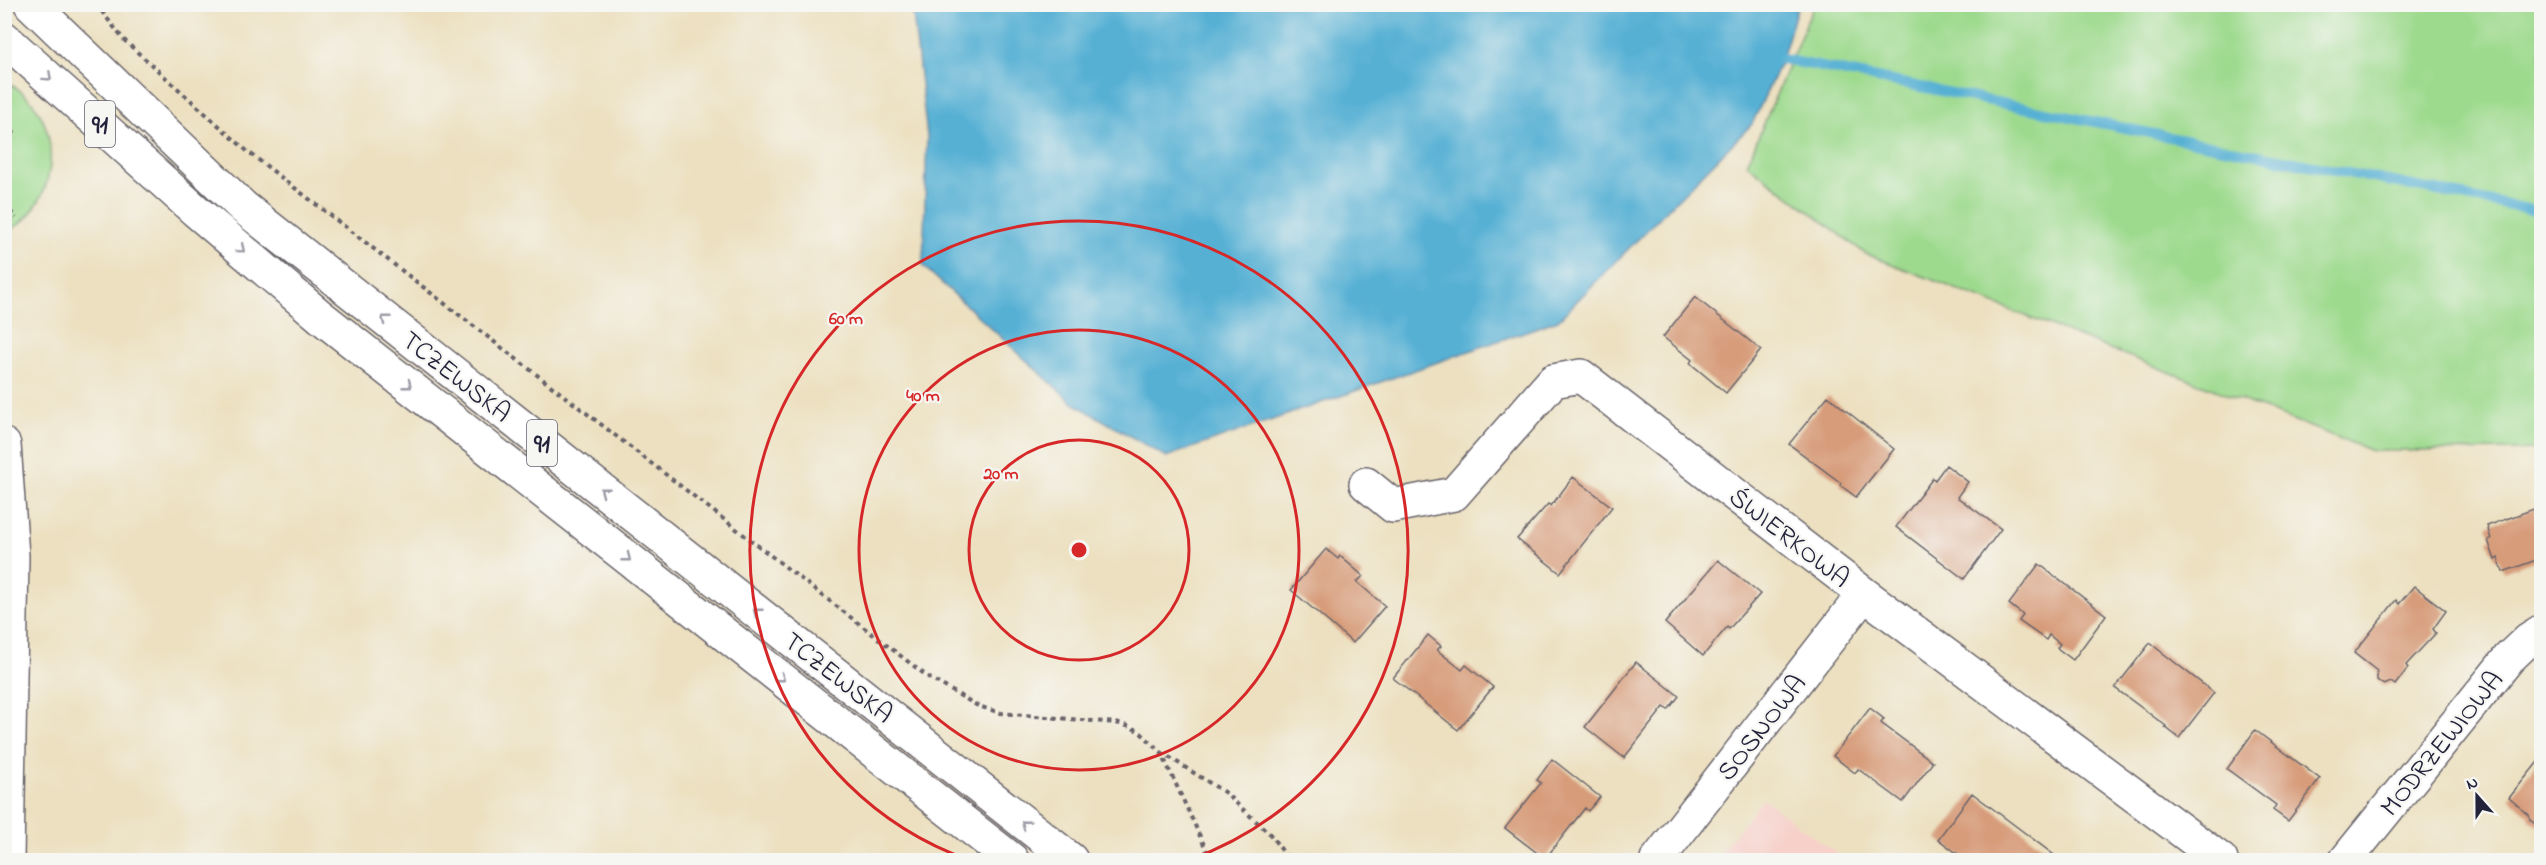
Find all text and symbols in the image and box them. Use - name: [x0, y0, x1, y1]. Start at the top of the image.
- one-way arrow: [41, 70, 52, 81]
- road number: 91: [85, 101, 115, 147]
- one-way arrow: [234, 241, 245, 252]
- text: 60 m: [829, 307, 863, 333]
- one-way arrow: [380, 315, 391, 326]
- street label: TCZEWSKA: [392, 323, 519, 433]
- one-way arrow: [401, 378, 412, 389]
- text: 40 m: [906, 384, 940, 410]
- road number: 91: [527, 420, 557, 466]
- text: 20 m: [982, 462, 1019, 488]
- street label: ŚWIERKOWA: [1720, 479, 1857, 599]
- one-way arrow: [599, 488, 610, 499]
- centre of rings: [1069, 540, 1089, 560]
- one-way arrow: [621, 550, 632, 561]
- one-way arrow: [753, 609, 764, 620]
- street label: TCZEWSKA: [774, 624, 901, 734]
- street label: MODRZEWIOWA: [2372, 663, 2514, 826]
- street label: SOSNOWA: [1709, 667, 1817, 790]
- one-way arrow: [774, 671, 785, 682]
- north arrow: [2447, 766, 2507, 826]
- text: N: [2463, 771, 2482, 797]
- one-way arrow: [1021, 821, 1032, 832]

